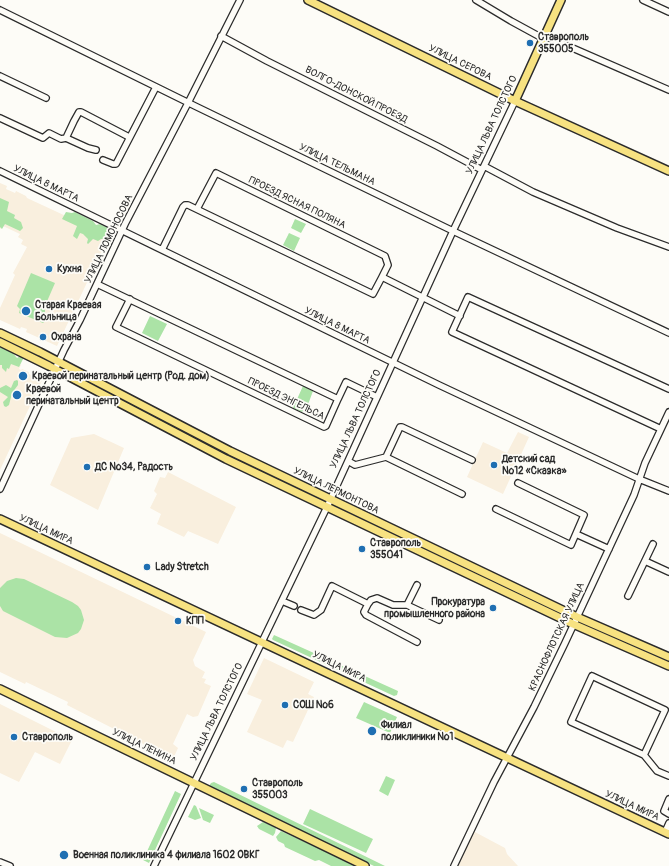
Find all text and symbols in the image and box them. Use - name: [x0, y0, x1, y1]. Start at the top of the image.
- place label: Ставрополь 355005: [538, 31, 589, 54]
- marker: Ставрополь 355005: [525, 38, 535, 48]
- street label: УЛИЦА СЕРОВА: [427, 43, 493, 83]
- street label: ВОЛГО-ДОНСКОЙ ПРОЕЗД: [303, 64, 409, 126]
- street label: УЛИЦА ЛЬВА ТОЛСТОГО: [464, 74, 520, 176]
- street label: УЛИЦА ТЕЛЬМАНА: [297, 141, 377, 189]
- street label: УЛИЦА 8 МАРТА: [11, 163, 81, 205]
- street label: ПРОЕЗД ЯСНАЯ ПОЛЯНА: [247, 174, 347, 232]
- street label: УЛИЦА ЛОМОНОСОВА: [82, 193, 136, 285]
- place label: Кухня: [57, 263, 82, 275]
- marker: Кухня: [44, 264, 54, 274]
- place label: Старая Краевая Больница: [35, 299, 101, 322]
- marker: Старая Краевая Больница: [20, 305, 32, 317]
- street label: УЛИЦА 8 МАРТА: [302, 305, 372, 347]
- place label: Охрана: [51, 331, 81, 343]
- marker: Охрана: [38, 332, 48, 342]
- street label: УЛИЦА ЛЬВА ТОЛСТОГО: [328, 368, 384, 470]
- marker: Краевой перинатальный центр (Род. дом): [17, 370, 29, 382]
- place label: Краевой перинатальный центр (Род. дом): [32, 370, 209, 382]
- street label: ПРОЕЗД ЭНГЕЛЬСА: [246, 375, 326, 423]
- place label: Краевой перинатальный центр: [26, 383, 119, 406]
- marker: Краевой перинатальный центр: [11, 389, 23, 401]
- place label: Детский сад №12 «Сказка»: [502, 453, 566, 476]
- marker: Детский сад №12 «Сказка»: [489, 460, 499, 470]
- place label: ДС №34, Радость: [95, 461, 173, 473]
- marker: ДС №34, Радость: [82, 462, 92, 472]
- street label: УЛИЦА ЛЕРМОНТОВА: [291, 465, 381, 517]
- street label: УЛИЦА МИРА: [17, 512, 75, 548]
- place label: Ставрополь 355041: [370, 537, 421, 560]
- marker: Ставрополь 355041: [357, 544, 367, 554]
- place label: Lady Stretch: [155, 561, 209, 573]
- marker: Lady Stretch: [142, 562, 152, 572]
- street label: КРАСНОФЛОТСКАЯ УЛИЦА: [526, 581, 588, 693]
- place label: Прокуратура промышленного района: [384, 596, 485, 620]
- marker: Прокуратура промышленного района: [488, 603, 498, 613]
- place label: КПП: [186, 615, 204, 627]
- marker: КПП: [173, 616, 183, 626]
- street label: УЛИЦА МИРА: [310, 649, 368, 685]
- street label: УЛИЦА ЛЬВА ТОЛСТОГО: [188, 661, 246, 763]
- place label: СОШ №6: [293, 699, 334, 711]
- marker: СОШ №6: [280, 700, 290, 710]
- place label: Филиал поликлиники №1: [381, 719, 453, 742]
- marker: Филиал поликлиники №1: [366, 725, 378, 737]
- street label: УЛИЦА ЛЕНИНА: [110, 726, 178, 768]
- place label: Ставрополь: [22, 731, 73, 743]
- marker: Ставрополь: [9, 732, 19, 742]
- place label: Ставрополь 355003: [252, 777, 303, 800]
- marker: Ставрополь 355003: [239, 784, 249, 794]
- street label: УЛИЦА МИРА: [603, 788, 661, 824]
- marker: Военная поликлиника 4 филиала 1602 ОВКГ: [58, 849, 70, 861]
- place label: Военная поликлиника 4 филиала 1602 ОВКГ: [73, 849, 260, 861]

